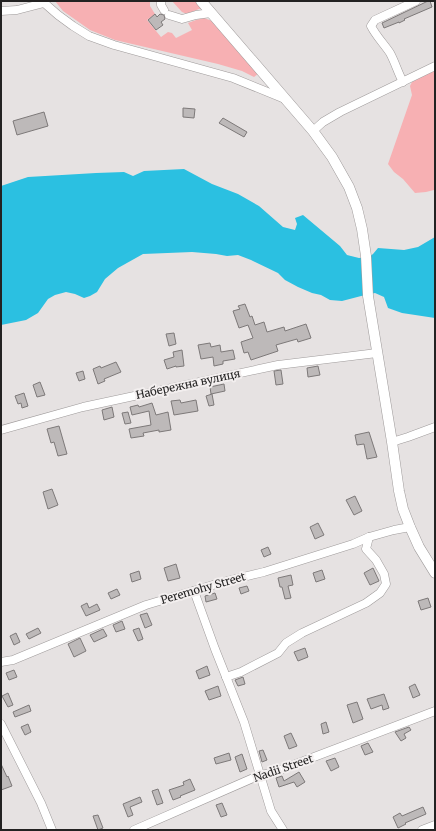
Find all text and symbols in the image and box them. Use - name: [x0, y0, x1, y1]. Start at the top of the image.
- street label: Набережна вулиця: [134, 366, 242, 402]
- street label: Peremohy Street: [159, 569, 248, 607]
- street label: Nadii Street: [251, 751, 315, 785]

